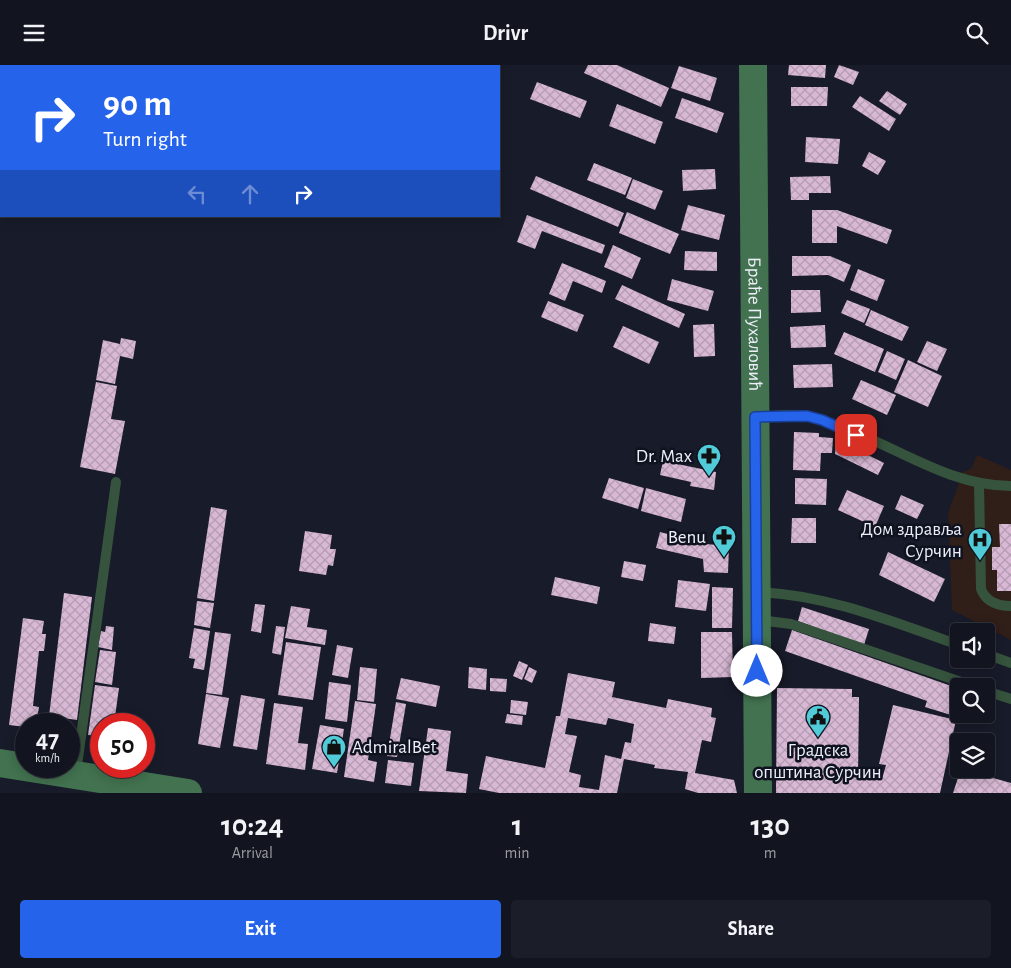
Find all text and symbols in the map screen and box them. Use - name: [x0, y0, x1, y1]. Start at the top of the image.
- icon: menu: [20, 19, 48, 47]
- icon: search: [963, 19, 991, 47]
- text: Drivr: [483, 22, 528, 44]
- icon: right: [20, 85, 85, 150]
- text: 90 m: [103, 87, 172, 122]
- text: Turn right: [103, 128, 187, 150]
- icon: left: [183, 180, 211, 208]
- icon: ahead: [236, 180, 264, 208]
- icon: right: [289, 180, 317, 208]
- street label: Браће Пухаловић: [745, 257, 765, 391]
- pin: [835, 414, 877, 456]
- icon: arrive: [842, 421, 870, 449]
- pharmacy icon: Dr. Max: [696, 443, 722, 477]
- place label: Dr. Max: [636, 447, 692, 466]
- place label: Дом здравља Сурчин: [861, 520, 962, 561]
- pharmacy icon: Benu: [711, 524, 737, 558]
- hospital icon: Дом здравља Сурчин: [967, 527, 993, 561]
- place label: Benu: [668, 528, 706, 547]
- map controls: [950, 623, 995, 778]
- button: sound: [950, 623, 995, 668]
- position arrow: [730, 644, 782, 696]
- button: search: [950, 678, 995, 723]
- public building icon: Градска општина Сурчин: [805, 704, 831, 738]
- speed limit sign: 50: [90, 713, 155, 778]
- text: 47: [36, 727, 59, 752]
- button: layers: [950, 733, 995, 778]
- shop icon: AdmiralBet: [321, 734, 347, 768]
- place label: AdmiralBet: [352, 738, 437, 757]
- place label: Градска општина Сурчин: [754, 741, 882, 782]
- text: km/h: [35, 752, 60, 764]
- text: 10:24: [221, 811, 284, 841]
- text: 1: [512, 811, 522, 841]
- text: 130: [751, 811, 790, 841]
- text: Arrival: [232, 845, 273, 861]
- text: min: [505, 845, 530, 861]
- text: m: [764, 845, 777, 861]
- button: Exit: [20, 900, 501, 958]
- button: Share: [511, 900, 991, 958]

